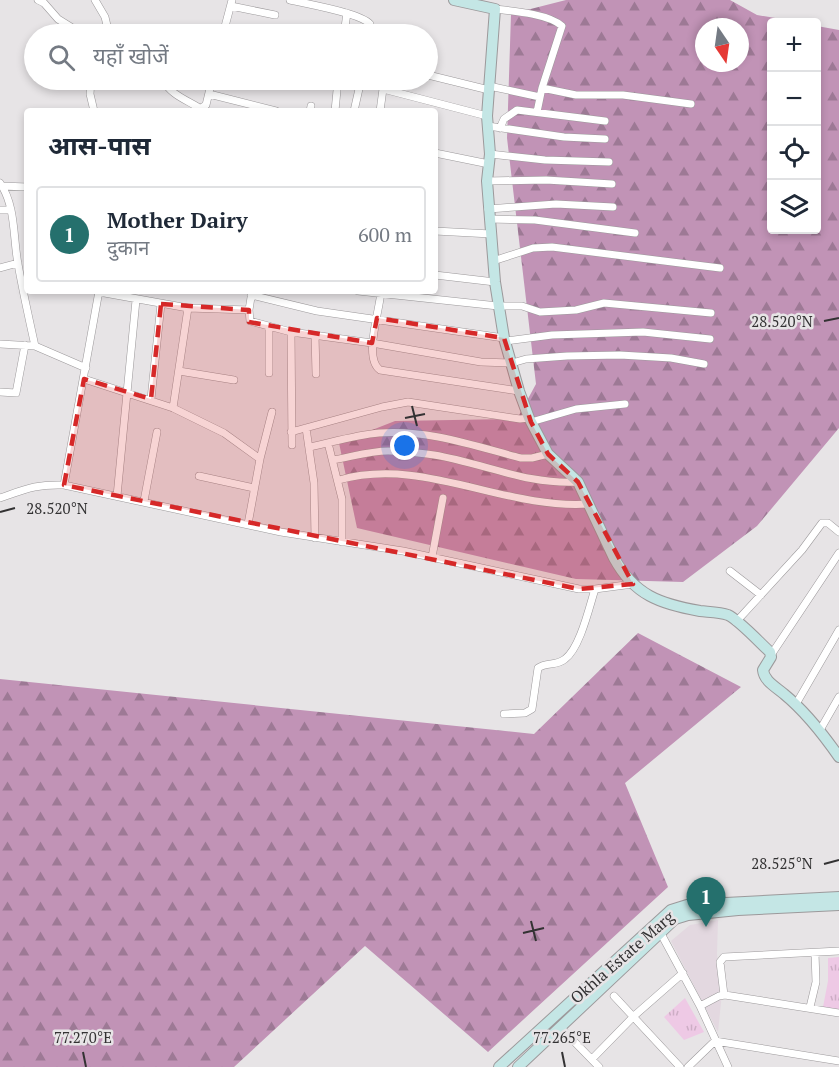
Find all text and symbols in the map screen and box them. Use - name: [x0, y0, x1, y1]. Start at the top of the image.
- north arrow: [695, 18, 749, 72]
- map controls: [767, 18, 821, 234]
- button: +: [767, 18, 821, 72]
- search box: [24, 24, 438, 90]
- icon: search: [45, 41, 78, 74]
- text: यहाँ खोजें: [93, 41, 169, 70]
- button: −: [767, 72, 821, 126]
- button: locate: [767, 126, 821, 180]
- text: आस-पास: [48, 128, 151, 162]
- button: layers: [767, 180, 821, 234]
- text: Mother Dairy: [107, 205, 248, 234]
- text: 1: [64, 221, 75, 248]
- text: 600 m: [358, 221, 412, 248]
- text: दुकान: [107, 234, 149, 261]
- text: 28.520°N: [751, 311, 813, 331]
- your location: [390, 431, 419, 460]
- text: 28.520°N: [26, 498, 88, 518]
- text: 28.525°N: [751, 853, 813, 873]
- pin: 1: [686, 878, 726, 927]
- street label: Okhla Estate Marg: [565, 905, 679, 1008]
- text: 77.270°E: [54, 1027, 112, 1047]
- text: 77.265°E: [533, 1027, 591, 1047]

